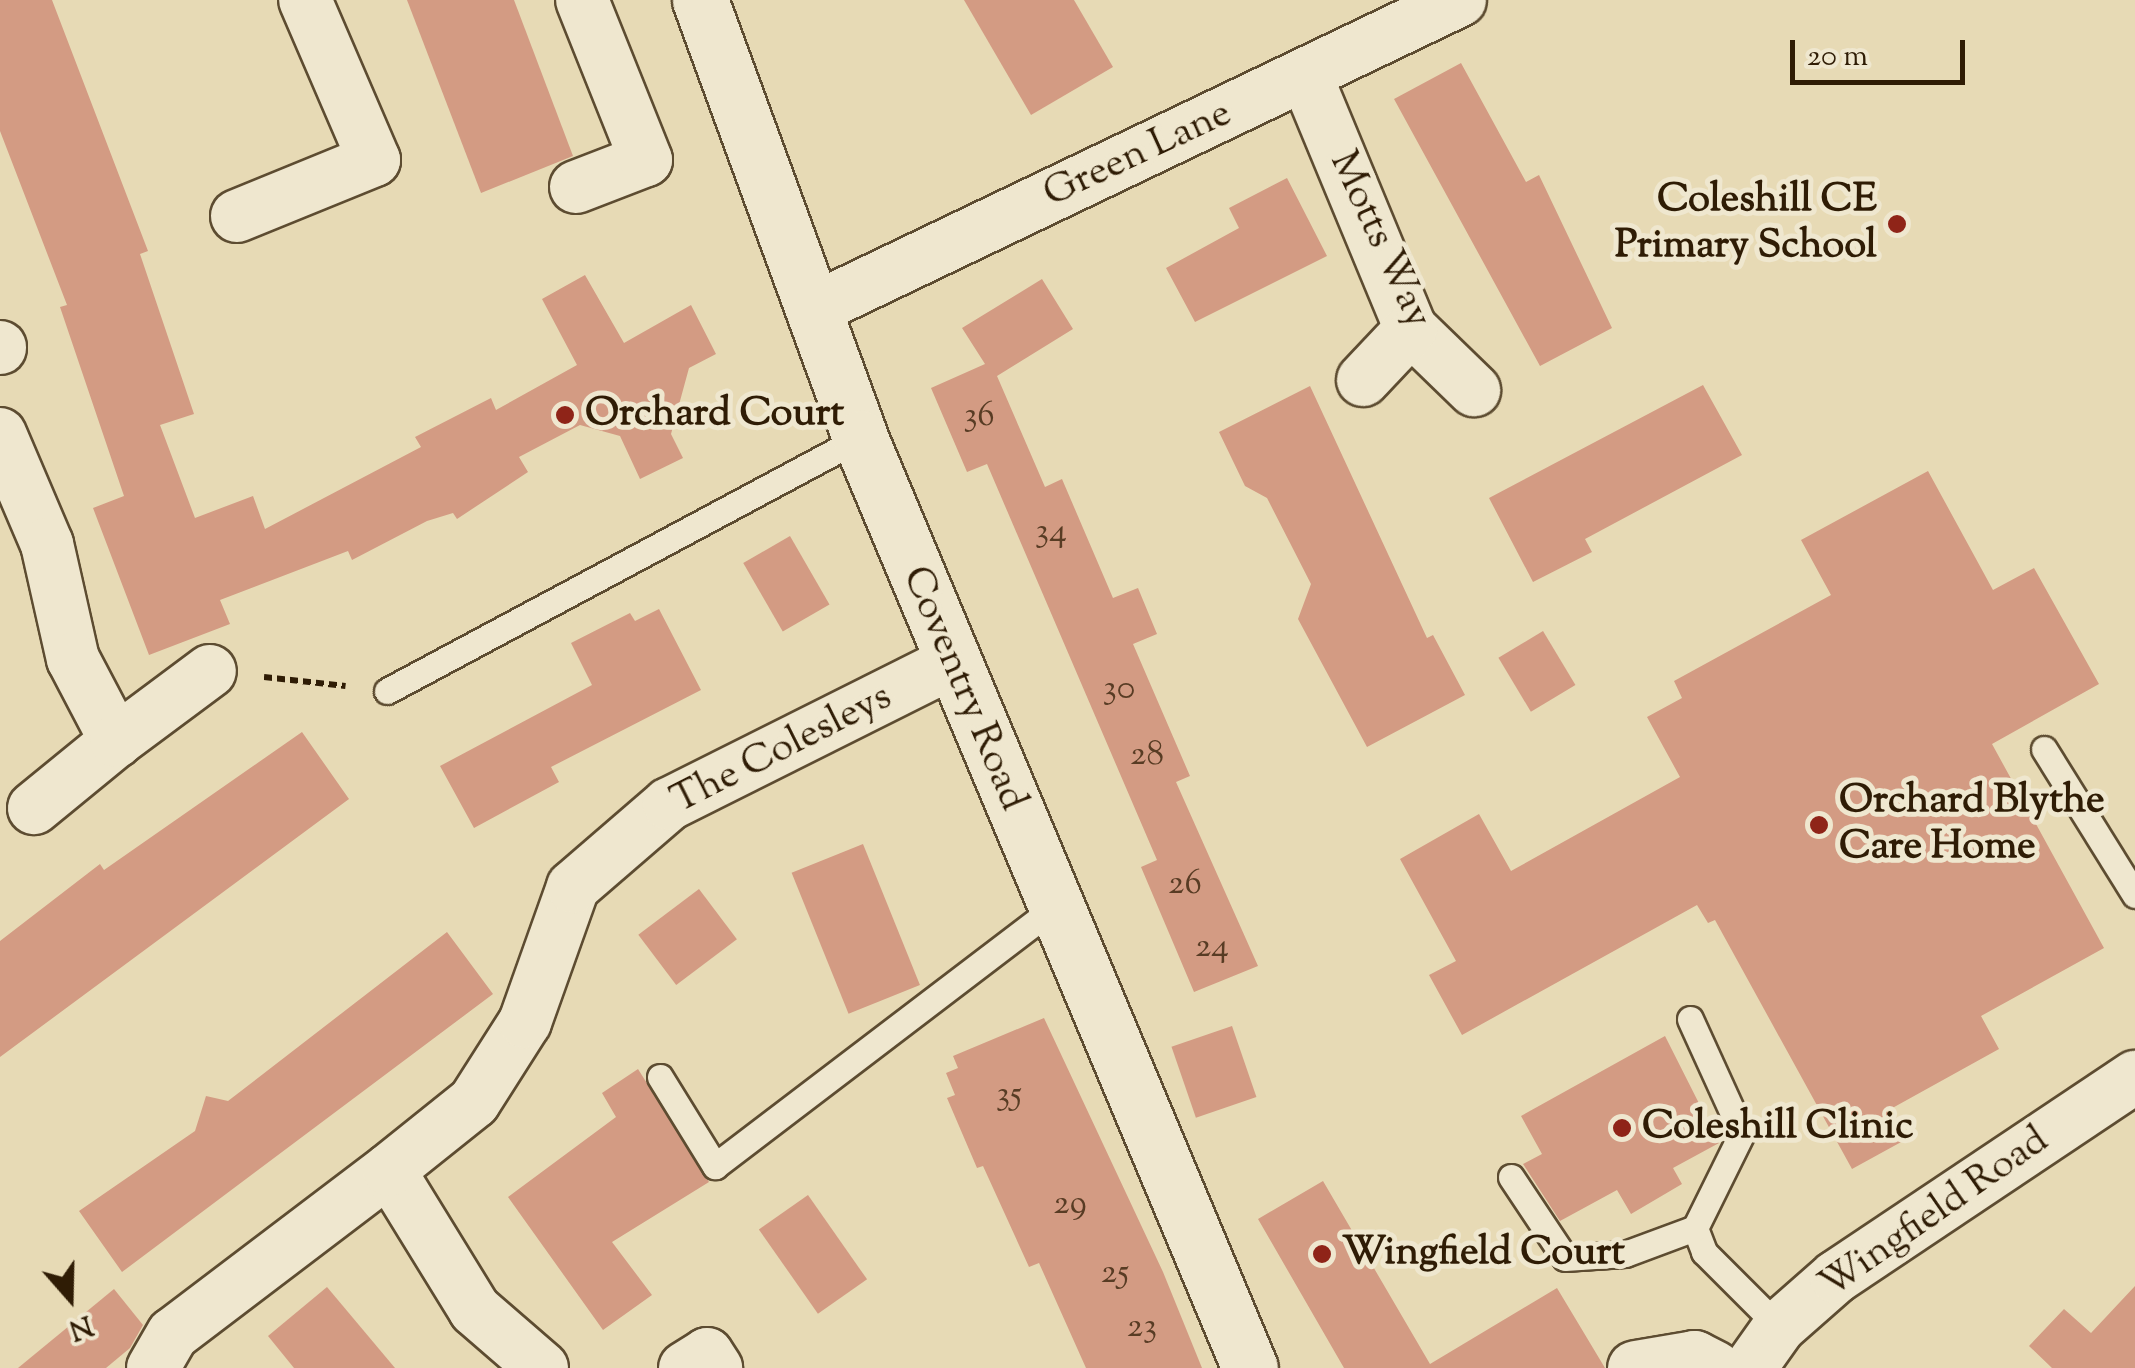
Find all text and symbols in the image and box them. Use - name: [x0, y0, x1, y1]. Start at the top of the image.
- scale bar: [1795, 20, 1970, 82]
- text: 20 m: [1807, 36, 1868, 79]
- street label: Green Lane: [1037, 91, 1239, 219]
- street label: Motts Way: [1317, 144, 1441, 336]
- place label: Coleshill CE Primary School: [1615, 177, 1877, 271]
- marker: Coleshill CE Primary School: [1886, 213, 1908, 235]
- place label: Orchard Court: [585, 391, 844, 439]
- house number: 36: [963, 396, 995, 438]
- marker: Orchard Court: [554, 404, 576, 426]
- house number: 34: [1035, 512, 1067, 554]
- street label: Coventry Road: [890, 560, 1036, 818]
- house number: 30: [1103, 669, 1135, 711]
- street label: The Colesleys: [664, 674, 900, 826]
- house number: 28: [1130, 735, 1164, 777]
- place label: Orchard Blythe Care Home: [1839, 778, 2105, 872]
- marker: Orchard Blythe Care Home: [1808, 814, 1830, 836]
- house number: 26: [1168, 864, 1202, 906]
- house number: 24: [1195, 927, 1229, 969]
- house number: 35: [996, 1075, 1022, 1117]
- place label: Coleshill Clinic: [1642, 1104, 1913, 1152]
- marker: Coleshill Clinic: [1611, 1117, 1633, 1139]
- street label: Wingfield Road: [1811, 1117, 2059, 1311]
- house number: 29: [1053, 1184, 1087, 1226]
- place label: Wingfield Court: [1342, 1230, 1625, 1278]
- marker: Wingfield Court: [1311, 1243, 1333, 1265]
- north arrow: [20, 1248, 120, 1348]
- house number: 25: [1101, 1253, 1129, 1295]
- text: N: [63, 1304, 98, 1349]
- house number: 23: [1127, 1307, 1157, 1349]

